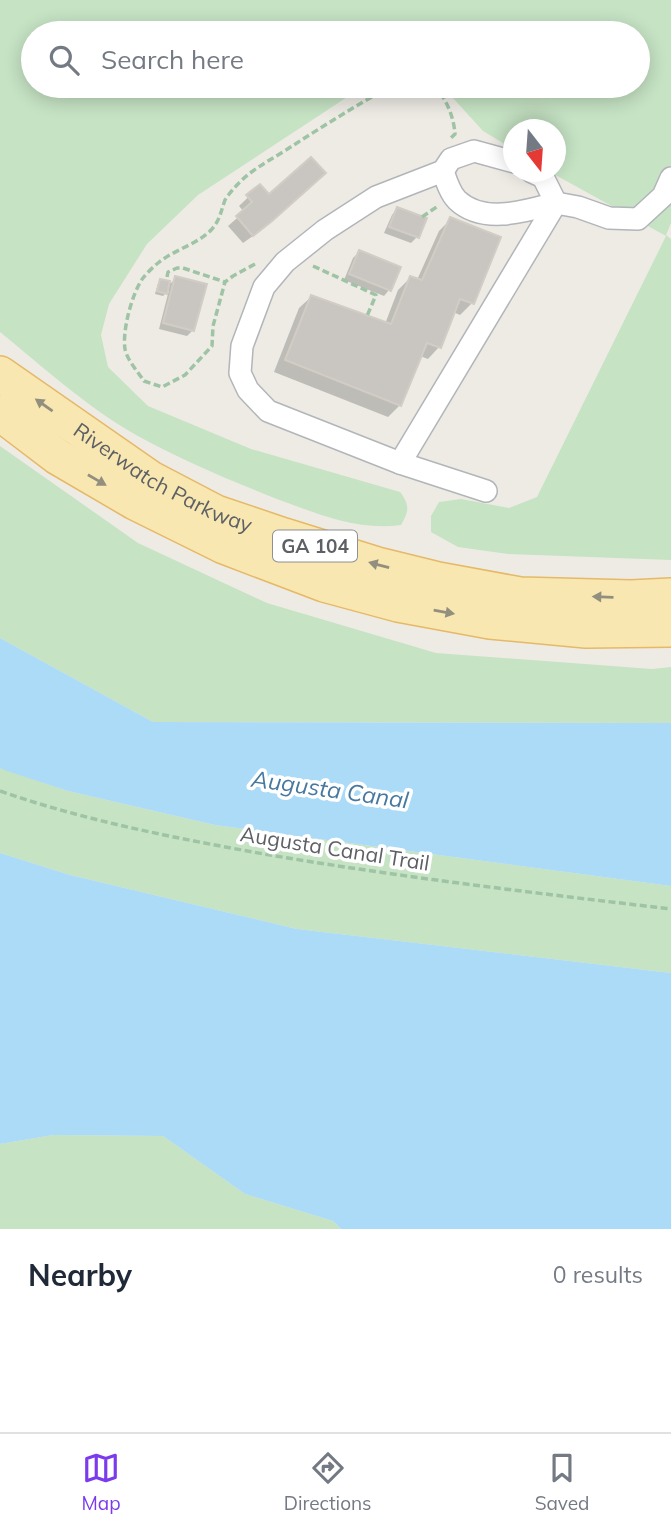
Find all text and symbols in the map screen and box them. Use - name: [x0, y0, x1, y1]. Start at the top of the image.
- search box: [21, 21, 650, 98]
- icon: search: [45, 41, 83, 79]
- text: Search here: [101, 43, 244, 76]
- north arrow: [503, 119, 566, 182]
- one-way arrow: [35, 398, 53, 412]
- street label: Riverwatch Parkway: [69, 416, 256, 537]
- one-way arrow: [87, 473, 106, 486]
- road number: GA 104: [273, 530, 357, 562]
- one-way arrow: [367, 559, 389, 570]
- one-way arrow: [592, 592, 614, 603]
- one-way arrow: [433, 607, 455, 618]
- water label: Augusta Canal: [249, 763, 411, 814]
- street label: Augusta Canal Trail: [239, 820, 431, 876]
- text: Nearby: [28, 1256, 132, 1294]
- text: 0 results: [553, 1260, 643, 1289]
- tab: Map: [82, 1449, 121, 1515]
- tab: Directions: [284, 1449, 372, 1515]
- tab: Saved: [535, 1449, 589, 1515]

